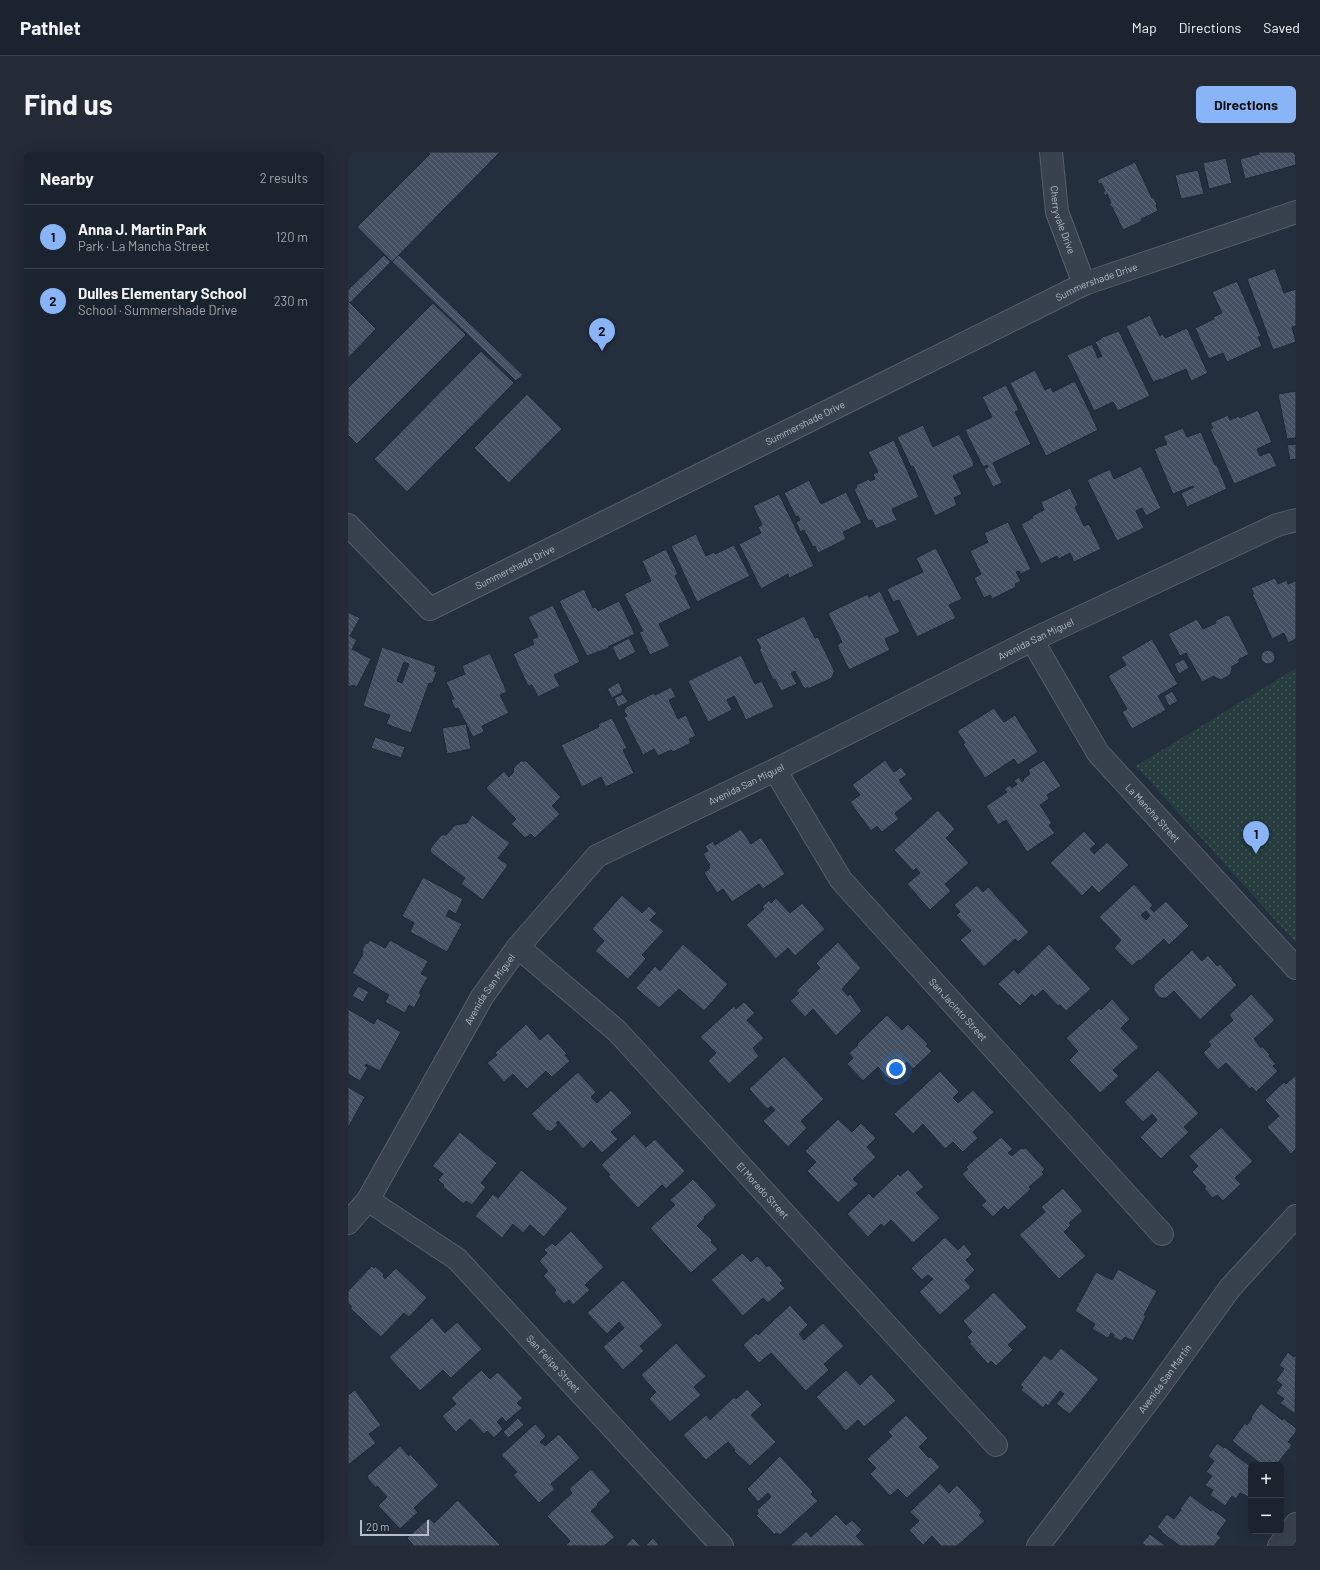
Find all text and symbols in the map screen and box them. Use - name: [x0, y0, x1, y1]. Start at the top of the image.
- text: Pathlet: [20, 16, 81, 39]
- text: Map: [1132, 19, 1157, 36]
- text: Directions: [1179, 19, 1241, 36]
- text: Saved: [1263, 19, 1300, 36]
- button: Directions: [1196, 86, 1296, 123]
- text: Find us: [24, 87, 113, 121]
- text: Nearby: [40, 168, 94, 188]
- text: 2 results: [260, 170, 308, 186]
- street label: Cherryvale Drive: [1048, 185, 1078, 255]
- text: Anna J. Martin Park: [78, 220, 207, 238]
- text: 1: [51, 229, 55, 245]
- text: 120 m: [276, 229, 308, 245]
- text: Park · La Mancha Street: [78, 238, 209, 254]
- street label: Summershade Drive: [1053, 260, 1139, 303]
- text: Dulles Elementary School: [78, 284, 246, 302]
- text: 2: [49, 293, 57, 309]
- text: 230 m: [274, 293, 308, 309]
- text: School · Summershade Drive: [78, 302, 237, 318]
- pin: 2: [589, 318, 615, 351]
- street label: Summershade Drive: [763, 398, 847, 447]
- street label: Summershade Drive: [473, 542, 556, 592]
- street label: Avenida San Miguel: [996, 615, 1076, 662]
- street label: Avenida San Miguel: [706, 760, 786, 807]
- street label: La Mancha Street: [1123, 781, 1183, 845]
- pin: 1: [1243, 821, 1269, 854]
- street label: Avenida San Miguel: [462, 951, 517, 1027]
- street label: San Jacinto Street: [927, 976, 990, 1044]
- your location: [886, 1059, 906, 1079]
- street label: El Morado Street: [734, 1160, 792, 1221]
- street label: San Felipe Street: [524, 1332, 583, 1395]
- street label: Avenida San Martin: [1135, 1342, 1194, 1415]
- map controls: [1248, 1462, 1284, 1534]
- button: +: [1248, 1462, 1284, 1498]
- button: −: [1248, 1498, 1284, 1534]
- scale bar: [360, 1518, 429, 1537]
- text: 20 m: [366, 1520, 389, 1533]

